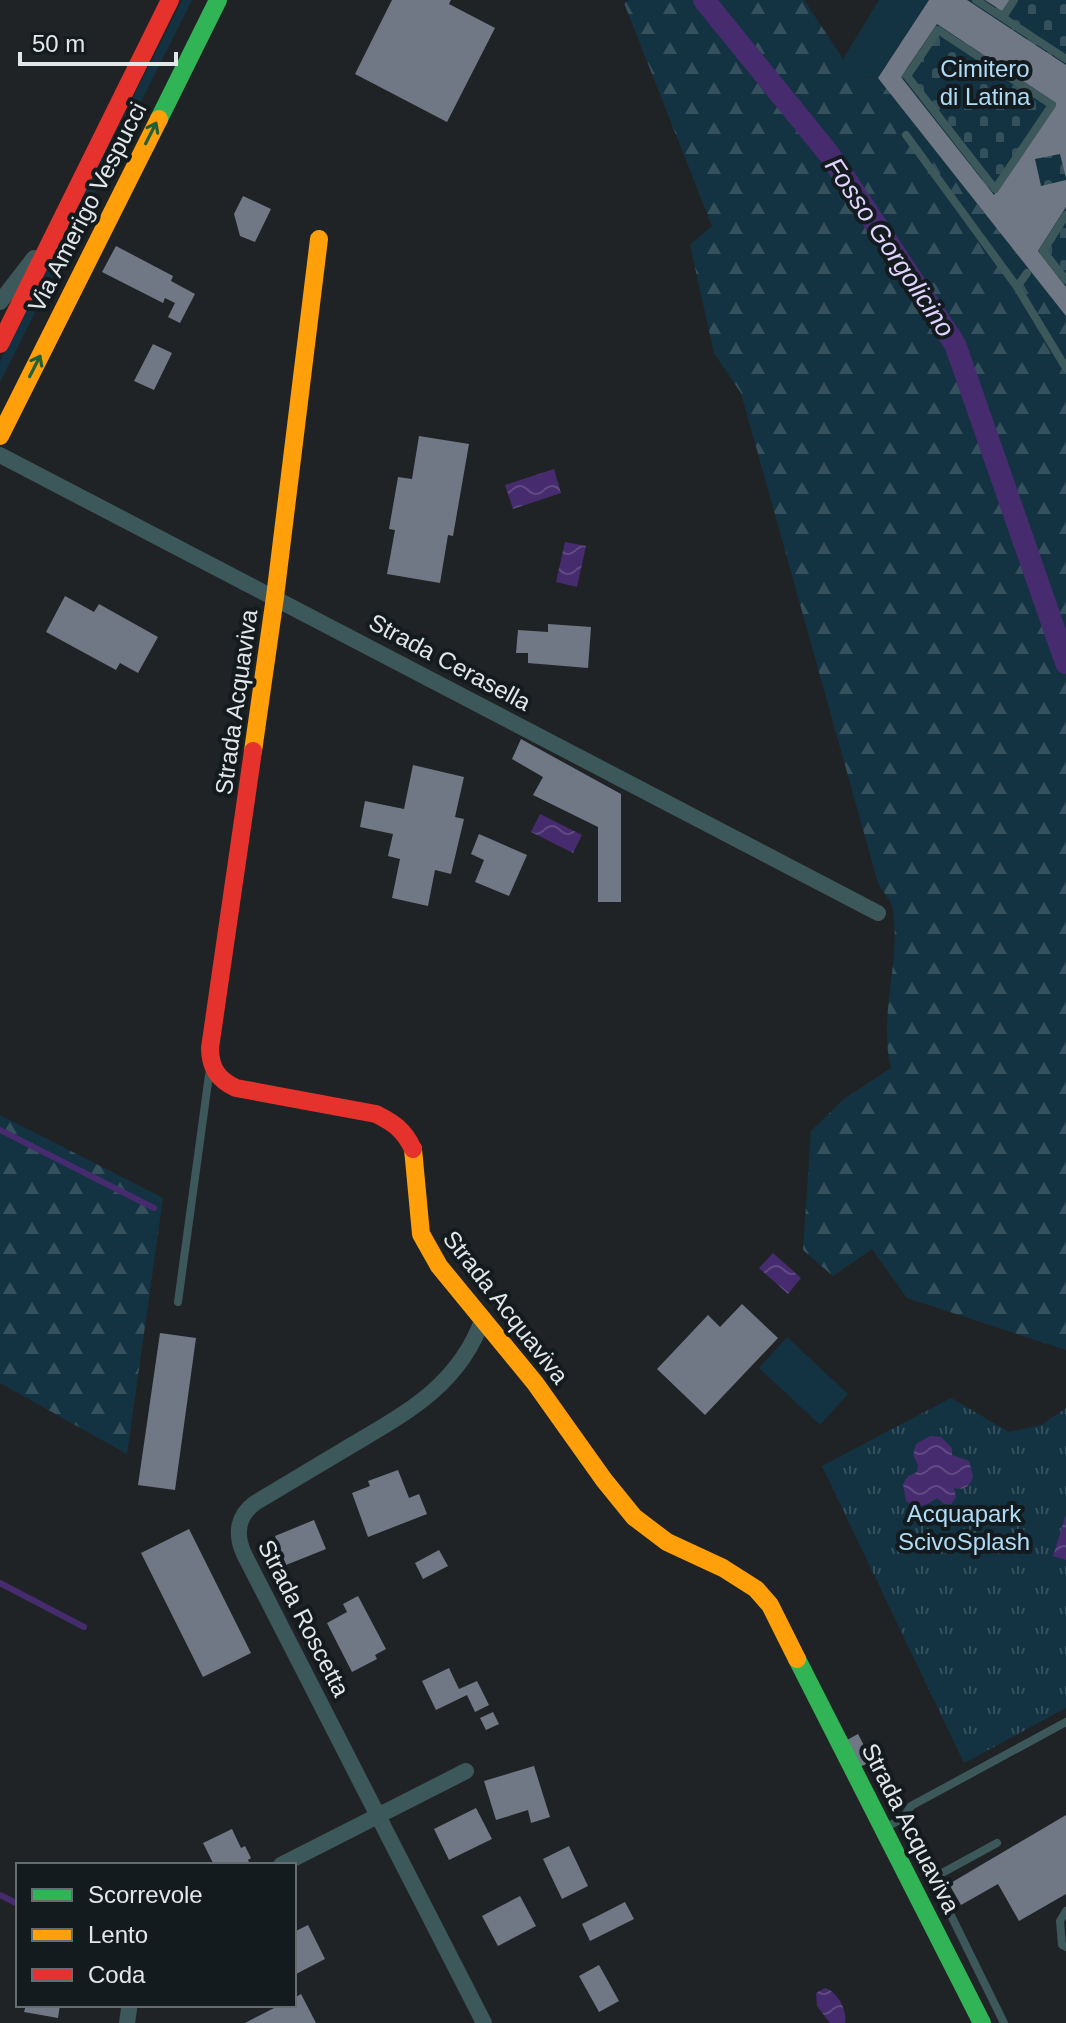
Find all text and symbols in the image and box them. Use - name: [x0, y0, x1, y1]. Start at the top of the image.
- scale bar: [20, 16, 176, 66]
- text: 50 m: [32, 30, 85, 57]
- park label: Cimitero di Latina: [940, 55, 1031, 110]
- street label: Via Amerigo Vespucci: [22, 98, 152, 316]
- one-way arrow: [144, 122, 159, 146]
- water label: Fosso Gorgolicino: [819, 152, 961, 342]
- one-way arrow: [28, 354, 43, 378]
- street label: Strada Acquaviva: [210, 607, 262, 796]
- street label: Strada Cerasella: [365, 608, 536, 716]
- street label: Strada Acquaviva: [438, 1225, 575, 1389]
- park label: Acquapark ScivoSplash: [898, 1500, 1030, 1555]
- street label: Strada Roscetta: [253, 1535, 355, 1701]
- street label: Strada Acquaviva: [857, 1739, 966, 1918]
- legend: [16, 1863, 296, 2007]
- text: Scorrevole: [88, 1881, 203, 1908]
- text: Lento: [88, 1921, 148, 1948]
- text: Coda: [88, 1961, 146, 1988]

